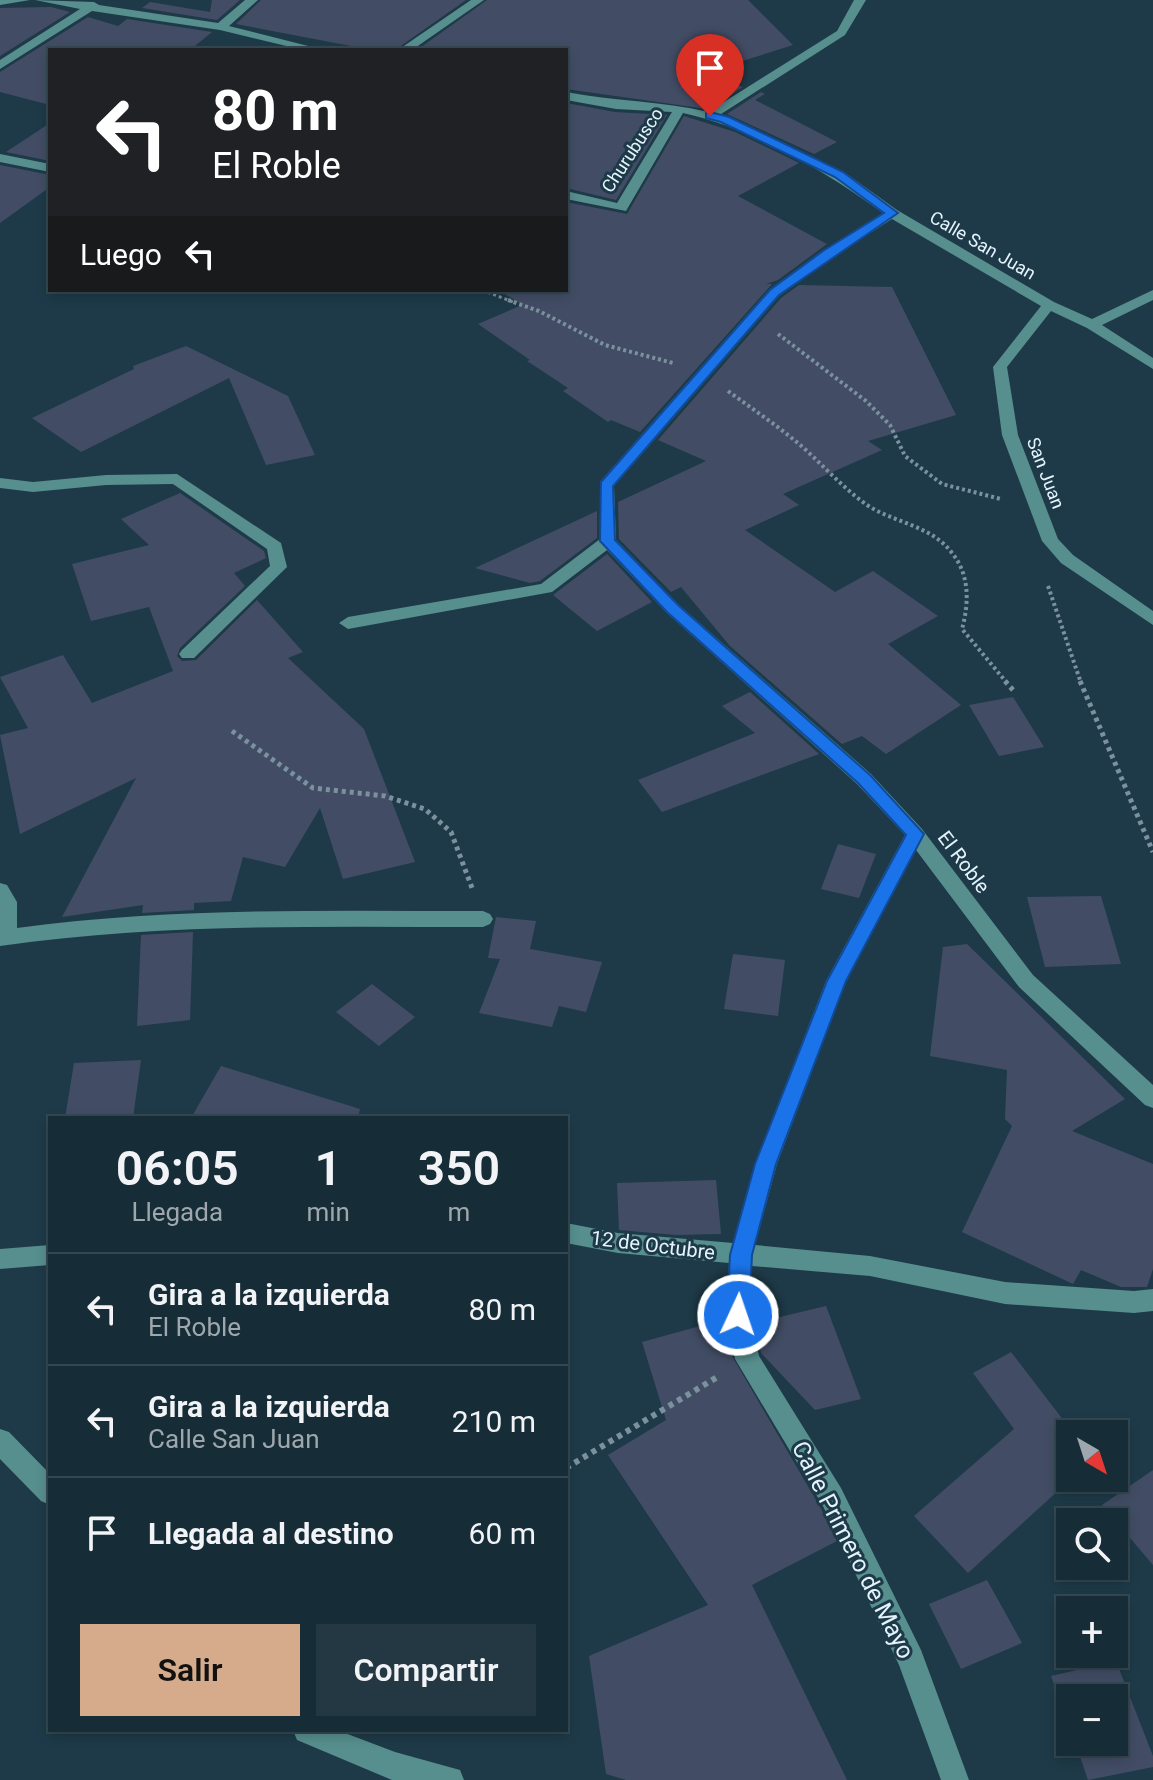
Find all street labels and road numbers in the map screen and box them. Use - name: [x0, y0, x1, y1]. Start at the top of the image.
- street label: Churubusco: [597, 104, 667, 196]
- street label: Calle San Juan: [926, 206, 1040, 284]
- street label: San Juan: [1023, 434, 1069, 512]
- street label: El Roble: [933, 826, 995, 898]
- street label: 12 de Octubre: [590, 1226, 716, 1264]
- street label: Calle Primero de Mayo: [786, 1437, 920, 1663]

